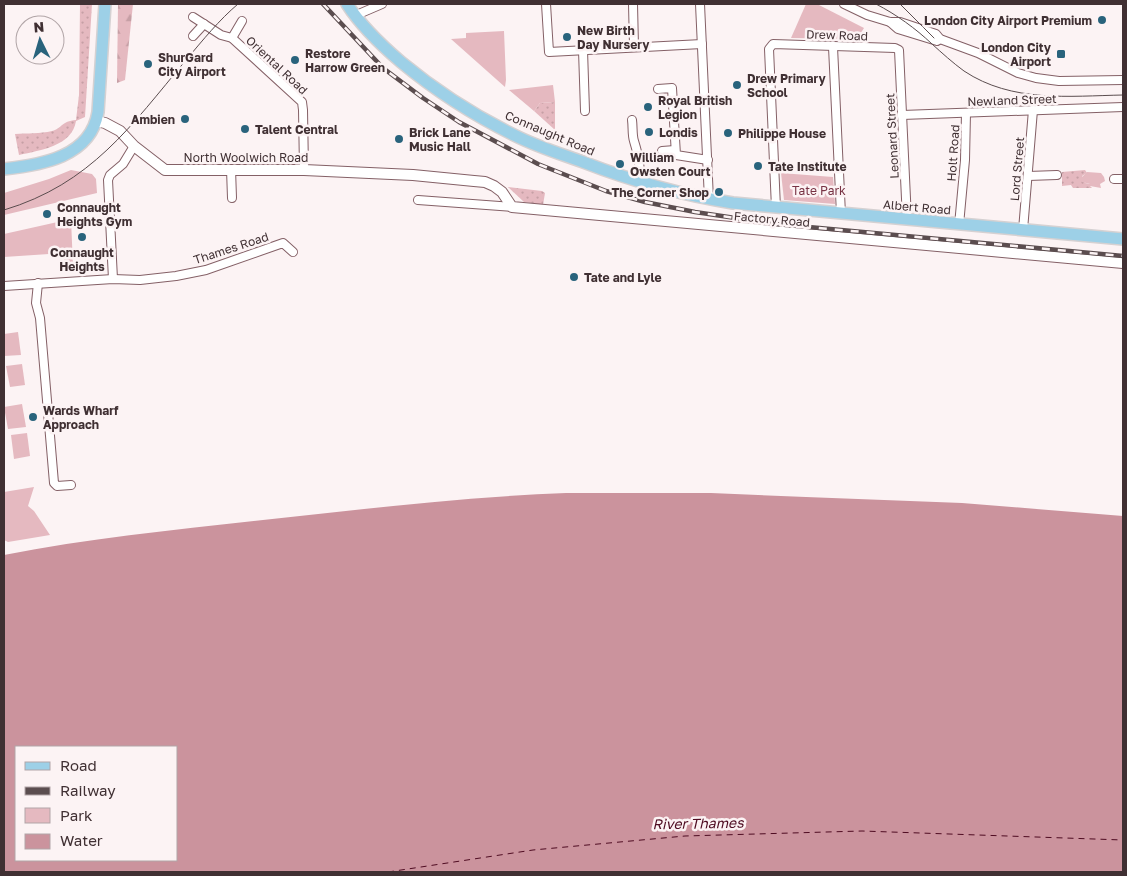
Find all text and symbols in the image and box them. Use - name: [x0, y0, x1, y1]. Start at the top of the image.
- place label: London City Airport Premium: [924, 13, 1092, 28]
- marker: London City Airport Premium: [1096, 14, 1108, 26]
- north arrow: [15, 15, 65, 65]
- text: N: [33, 18, 45, 35]
- place label: New Birth Day Nursery: [577, 23, 650, 52]
- street label: Drew Road: [806, 26, 868, 44]
- marker: New Birth Day Nursery: [561, 31, 573, 43]
- street label: Oriental Road: [243, 33, 311, 97]
- place label: London City Airport: [981, 40, 1052, 69]
- place label: Restore Harrow Green: [305, 46, 385, 75]
- marker: London City Airport: [1055, 48, 1067, 60]
- place label: ShurGard City Airport: [158, 50, 226, 79]
- marker: Restore Harrow Green: [289, 54, 301, 66]
- marker: ShurGard City Airport: [142, 58, 154, 70]
- place label: Drew Primary School: [747, 71, 827, 100]
- marker: Drew Primary School: [731, 79, 743, 91]
- street label: Newland Street: [967, 91, 1057, 109]
- place label: Royal British Legion: [658, 93, 732, 122]
- street label: Leonard Street: [882, 93, 902, 179]
- marker: Royal British Legion: [642, 101, 654, 113]
- street label: Connaught Road: [503, 107, 597, 159]
- place label: Ambien: [131, 112, 175, 127]
- marker: Ambien: [179, 113, 191, 125]
- place label: Talent Central: [255, 122, 338, 137]
- marker: Talent Central: [239, 123, 251, 135]
- street label: Holt Road: [944, 124, 962, 182]
- place label: Brick Lane Music Hall: [409, 125, 471, 154]
- place label: Londis: [659, 125, 698, 140]
- marker: Londis: [643, 126, 655, 138]
- place label: Philippe House: [738, 126, 826, 141]
- marker: Philippe House: [722, 127, 734, 139]
- marker: Brick Lane Music Hall: [393, 133, 405, 145]
- street label: Lord Street: [1007, 136, 1027, 202]
- street label: North Woolwich Road: [184, 150, 308, 165]
- place label: William Owsten Court: [630, 150, 711, 179]
- marker: William Owsten Court: [614, 158, 626, 170]
- place label: Tate Institute: [768, 159, 847, 174]
- marker: Tate Institute: [752, 160, 764, 172]
- park label: Tate Park: [792, 183, 846, 198]
- place label: The Corner Shop: [612, 185, 710, 200]
- marker: The Corner Shop: [713, 186, 725, 198]
- street label: Albert Road: [882, 197, 952, 217]
- place label: Connaught Heights Gym: [57, 200, 132, 229]
- marker: Connaught Heights Gym: [41, 208, 53, 220]
- street label: Factory Road: [733, 208, 811, 230]
- street label: Thames Road: [192, 229, 270, 267]
- marker: Connaught Heights: [76, 231, 88, 243]
- place label: Connaught Heights: [50, 245, 114, 274]
- place label: Tate and Lyle: [584, 270, 662, 285]
- marker: Tate and Lyle: [568, 271, 580, 283]
- place label: Wards Wharf Approach: [43, 403, 119, 432]
- marker: Wards Wharf Approach: [27, 411, 39, 423]
- legend: [15, 746, 178, 861]
- text: Road: [60, 756, 97, 774]
- text: Railway: [60, 781, 116, 799]
- text: Park: [60, 806, 93, 824]
- water label: River Thames: [652, 814, 744, 832]
- text: Water: [60, 831, 103, 849]

